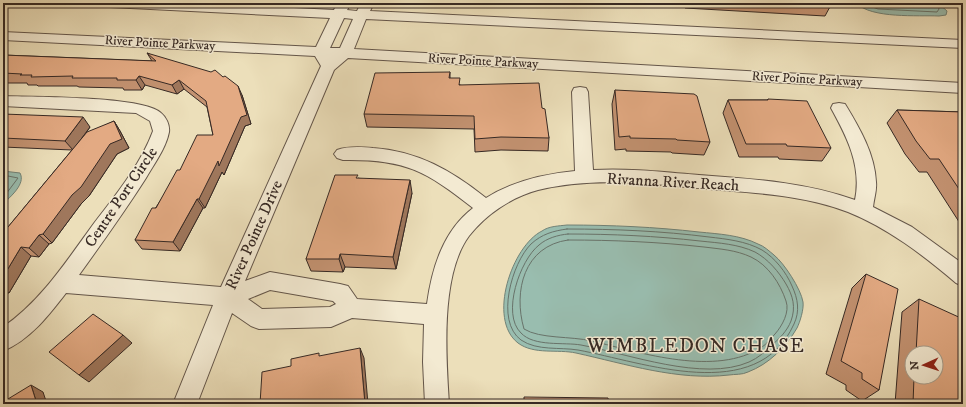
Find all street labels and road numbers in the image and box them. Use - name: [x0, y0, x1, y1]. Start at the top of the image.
- street label: River Pointe Parkway: [104, 32, 217, 54]
- street label: River Pointe Parkway: [427, 50, 540, 72]
- street label: River Pointe Parkway: [751, 68, 864, 90]
- street label: Centre Port Circle: [80, 143, 162, 251]
- street label: Rivanna River Reach: [606, 169, 740, 195]
- street label: River Pointe Drive: [221, 177, 287, 293]

